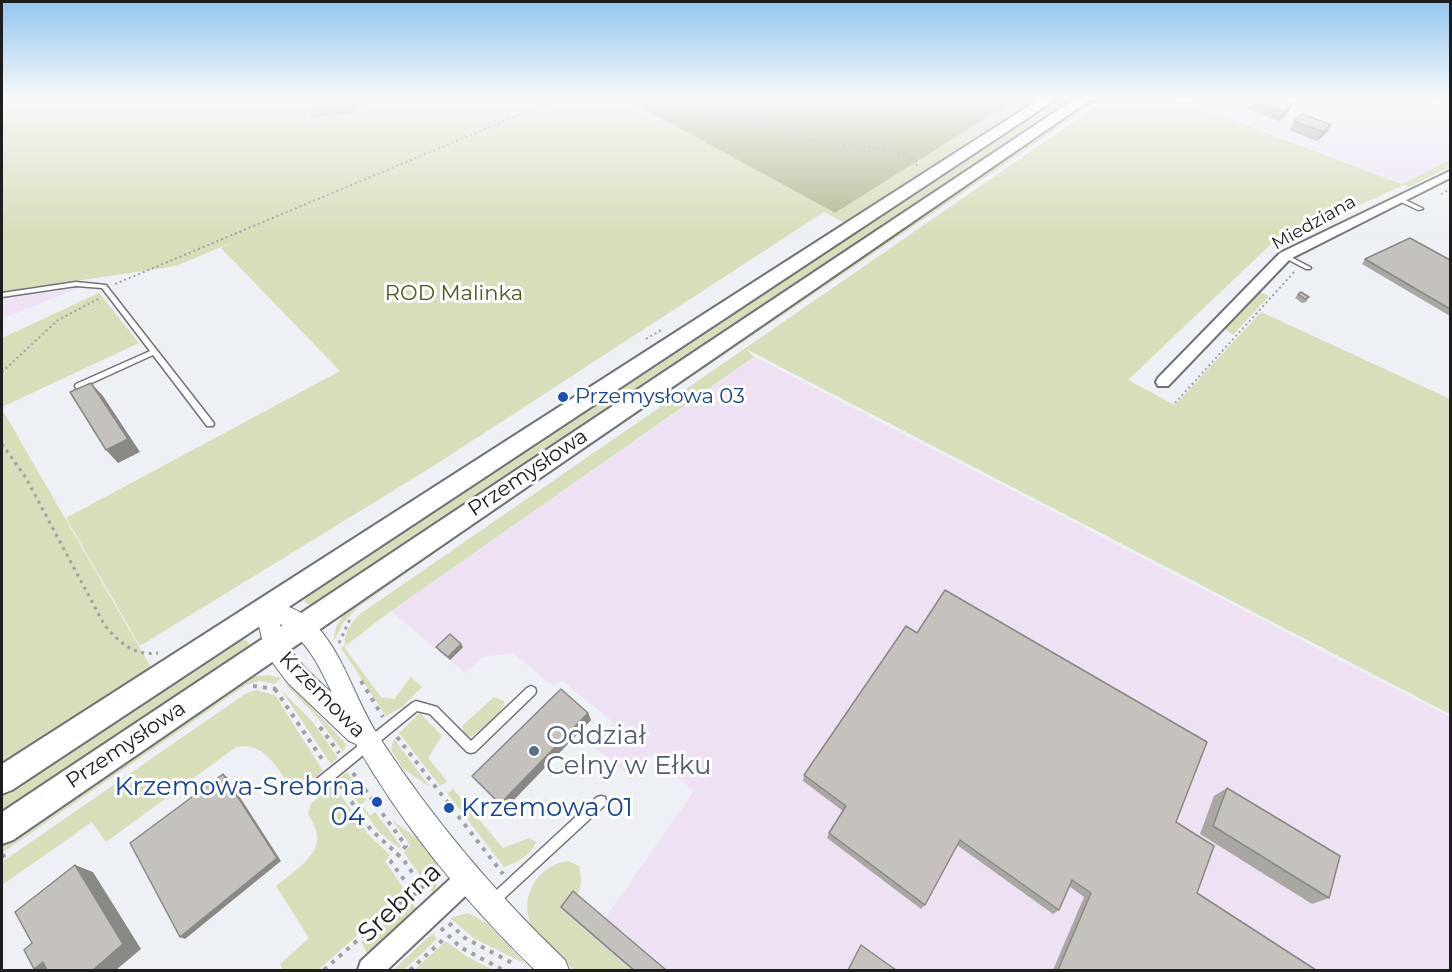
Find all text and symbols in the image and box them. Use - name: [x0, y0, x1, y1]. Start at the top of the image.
- street label: Miedziana: [1268, 191, 1360, 255]
- park label: ROD Malinka: [385, 281, 523, 307]
- place label: Przemysłowa 03: [575, 384, 745, 410]
- marker: Przemysłowa 03: [556, 390, 570, 404]
- street label: Przemysłowa: [463, 424, 593, 522]
- street label: Krzemowa: [274, 647, 370, 743]
- street label: Przemysłowa: [61, 696, 191, 794]
- place label: Oddział Celny w Ełku: [546, 720, 712, 782]
- marker: Oddział Celny w Ełku: [527, 744, 541, 758]
- place label: Krzemowa-Srebrna 04: [114, 771, 365, 832]
- place label: Krzemowa 01: [461, 792, 633, 824]
- marker: Krzemowa-Srebrna 04: [370, 795, 384, 809]
- marker: Krzemowa 01: [442, 801, 456, 815]
- street label: Srebrna: [352, 857, 448, 949]

